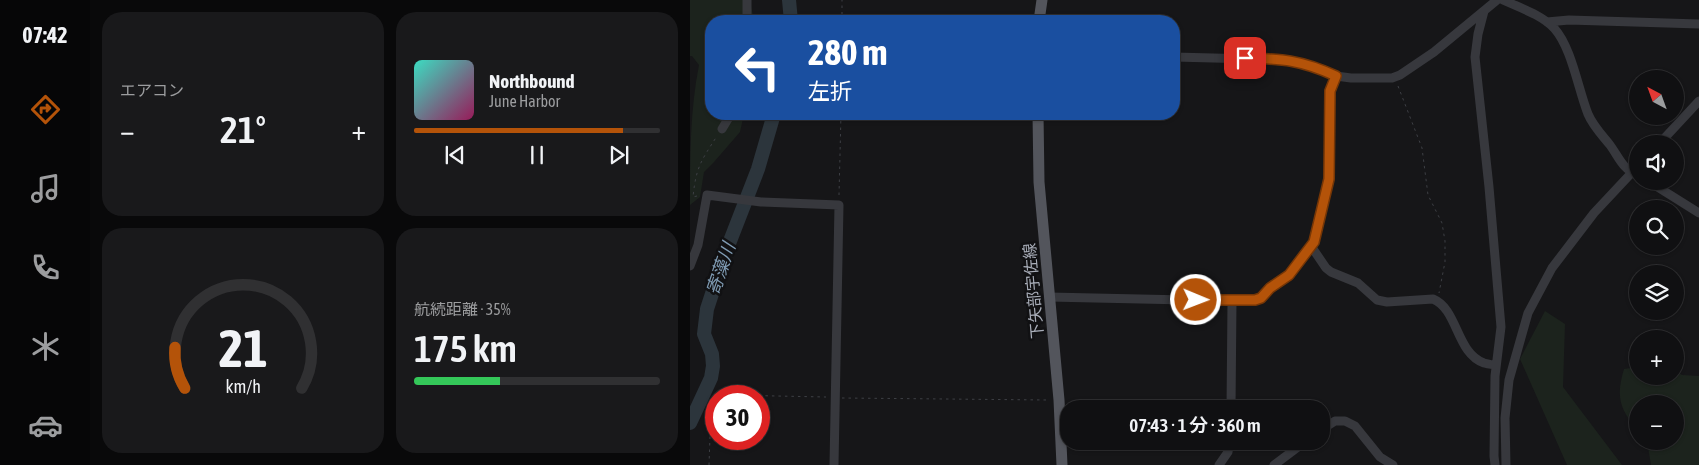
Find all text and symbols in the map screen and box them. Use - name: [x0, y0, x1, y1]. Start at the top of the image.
- text: 07:42: [22, 22, 68, 48]
- text: 280 m: [808, 32, 887, 72]
- icon: left: [725, 35, 790, 100]
- pin: [1224, 37, 1266, 79]
- icon: arrive: [1231, 44, 1259, 72]
- text: Northbound: [489, 70, 575, 92]
- north arrow: [1629, 70, 1684, 125]
- map controls: [1629, 70, 1684, 450]
- text: 左折: [808, 78, 852, 104]
- text: エアコン: [120, 81, 184, 99]
- icon: directions: [28, 92, 63, 127]
- text: June Harbor: [489, 92, 560, 110]
- text: 21°: [220, 108, 266, 151]
- text: −: [120, 114, 135, 146]
- text: +: [351, 114, 366, 146]
- button: sound: [1629, 135, 1684, 190]
- icon: previous: [441, 141, 469, 169]
- icon: pause: [523, 141, 551, 169]
- icon: next: [605, 141, 633, 169]
- icon: music: [28, 171, 63, 206]
- button: search: [1629, 200, 1684, 255]
- water label: 寄藻川: [702, 238, 740, 298]
- street label: 下矢部宇佐線: [1020, 242, 1046, 340]
- icon: phone: [28, 250, 63, 285]
- button: layers: [1629, 265, 1684, 320]
- position arrow: [1169, 273, 1221, 325]
- text: 航続距離 · 35%: [414, 300, 511, 318]
- text: 21: [219, 318, 267, 378]
- text: 175 km: [414, 327, 517, 370]
- icon: climate: [28, 329, 63, 364]
- button: +: [1629, 330, 1684, 385]
- text: km/h: [225, 376, 261, 397]
- speed limit sign: 30: [705, 385, 770, 450]
- button: −: [1629, 395, 1684, 450]
- icon: car: [28, 408, 63, 443]
- text: 07:43 · 1 分 · 360 m: [1129, 414, 1261, 436]

